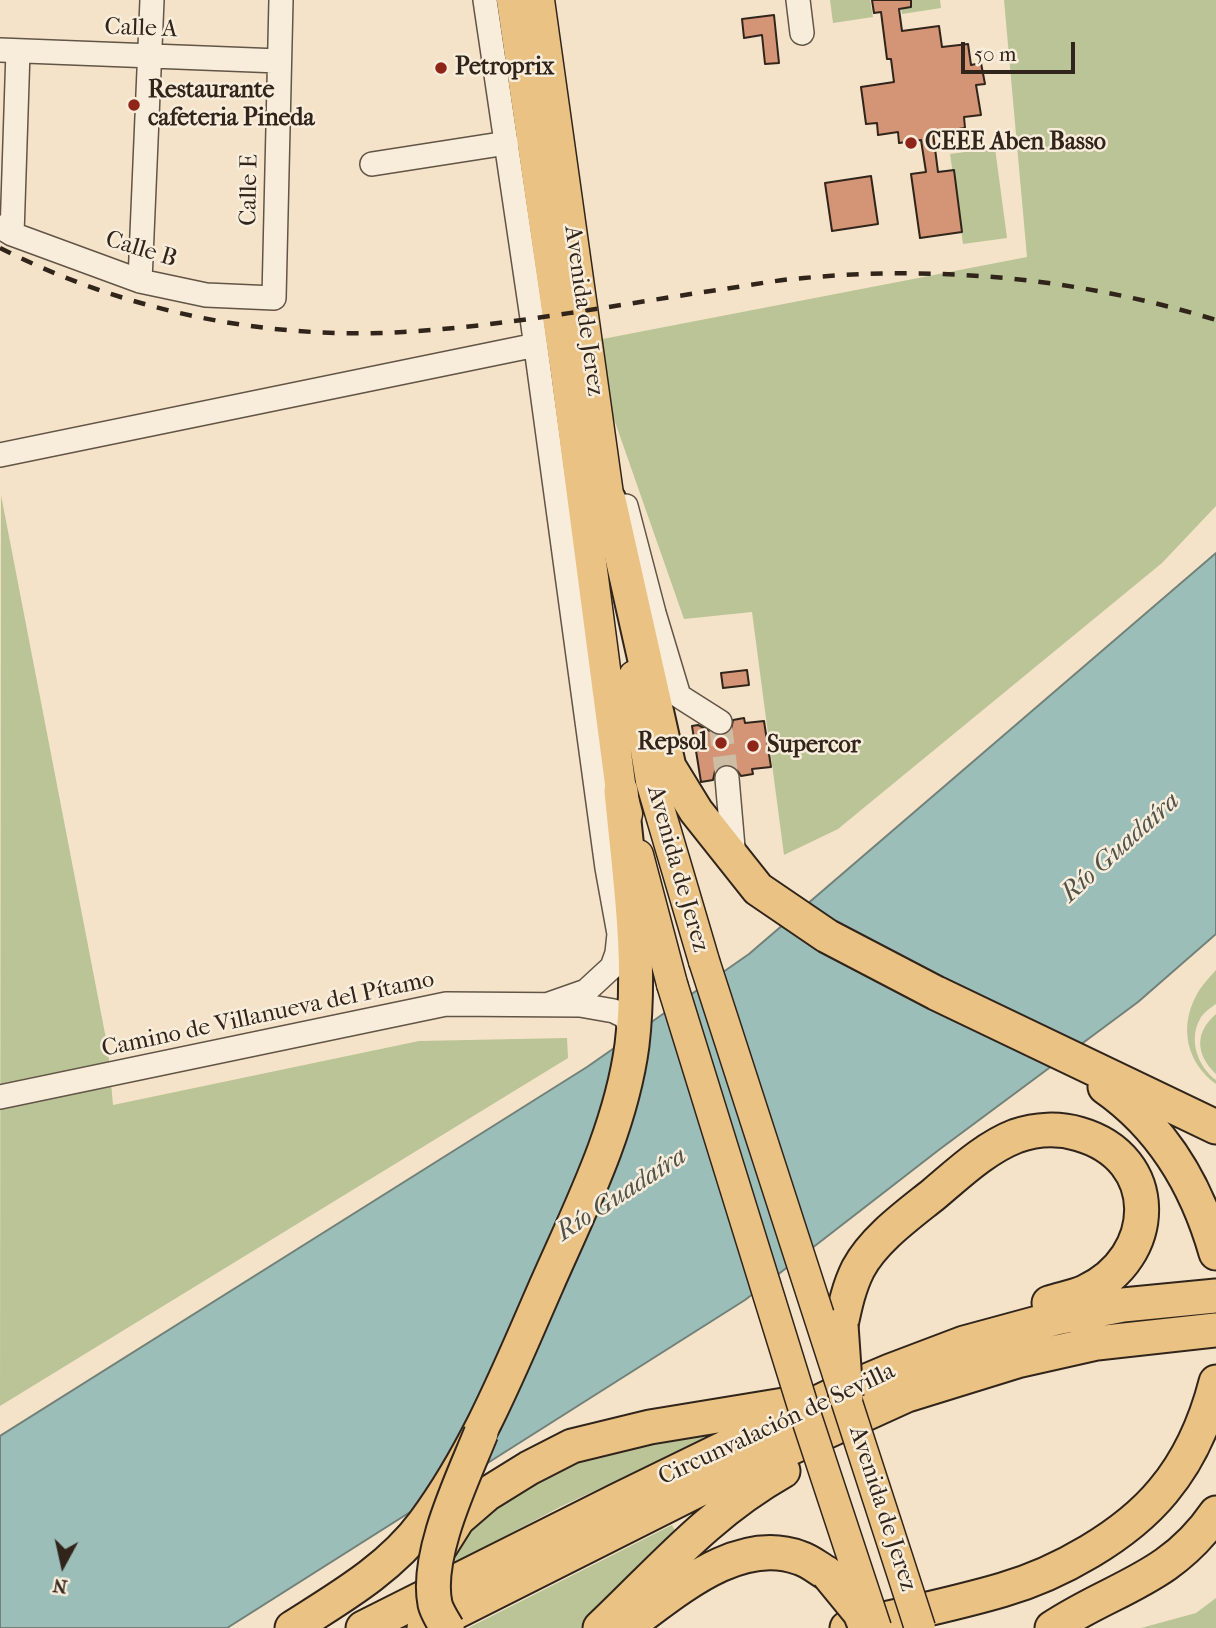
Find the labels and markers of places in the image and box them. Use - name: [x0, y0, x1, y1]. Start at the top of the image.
- place label: Petroprix: [455, 54, 554, 82]
- marker: Petroprix: [433, 60, 449, 76]
- place label: Restaurante cafeteria Pineda: [148, 77, 314, 133]
- marker: Restaurante cafeteria Pineda: [126, 97, 142, 113]
- place label: CEEE Aben Basso: [925, 129, 1106, 157]
- marker: CEEE Aben Basso: [903, 135, 919, 151]
- place label: Repsol: [638, 729, 707, 757]
- place label: Supercor: [767, 732, 861, 760]
- marker: Repsol: [713, 735, 729, 751]
- marker: Supercor: [745, 738, 761, 754]

